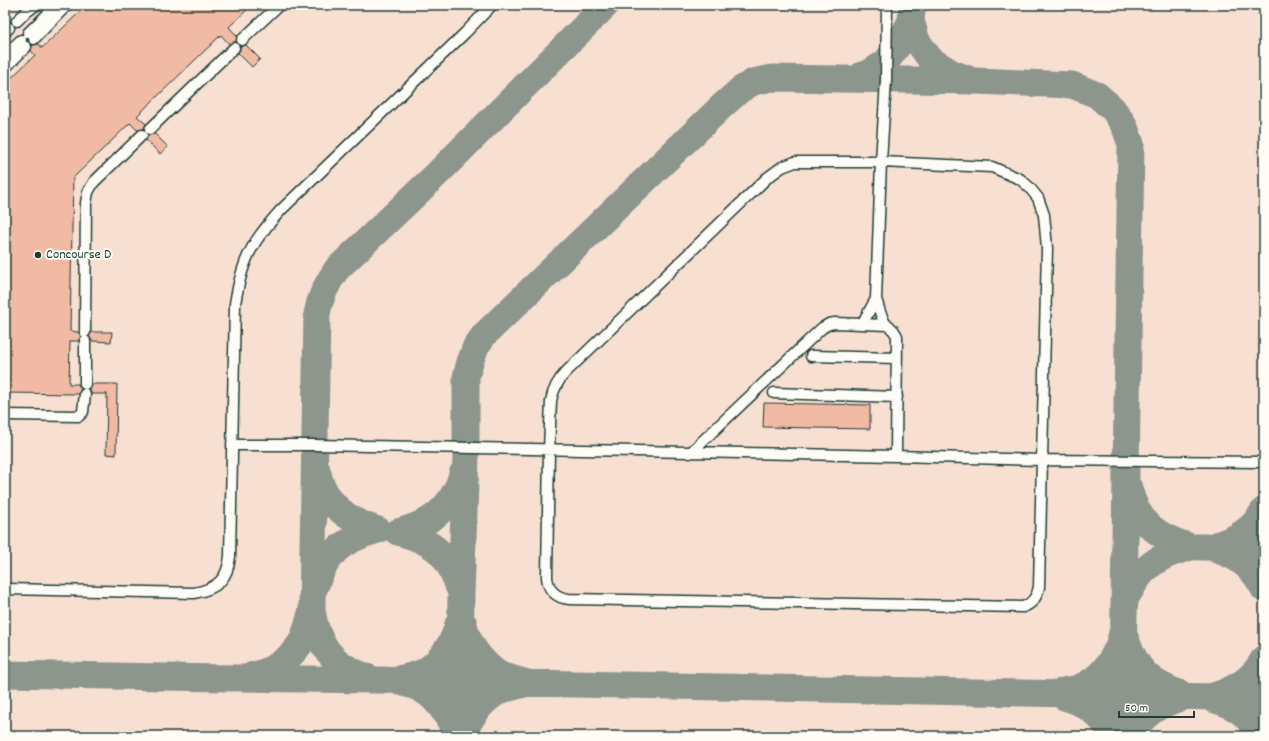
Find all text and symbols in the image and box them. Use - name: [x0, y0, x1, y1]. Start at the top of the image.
- place label: Concourse D: [46, 245, 111, 265]
- marker: Concourse D: [33, 250, 43, 260]
- scale bar: [1119, 693, 1194, 719]
- text: 50 m: [1125, 700, 1148, 717]

